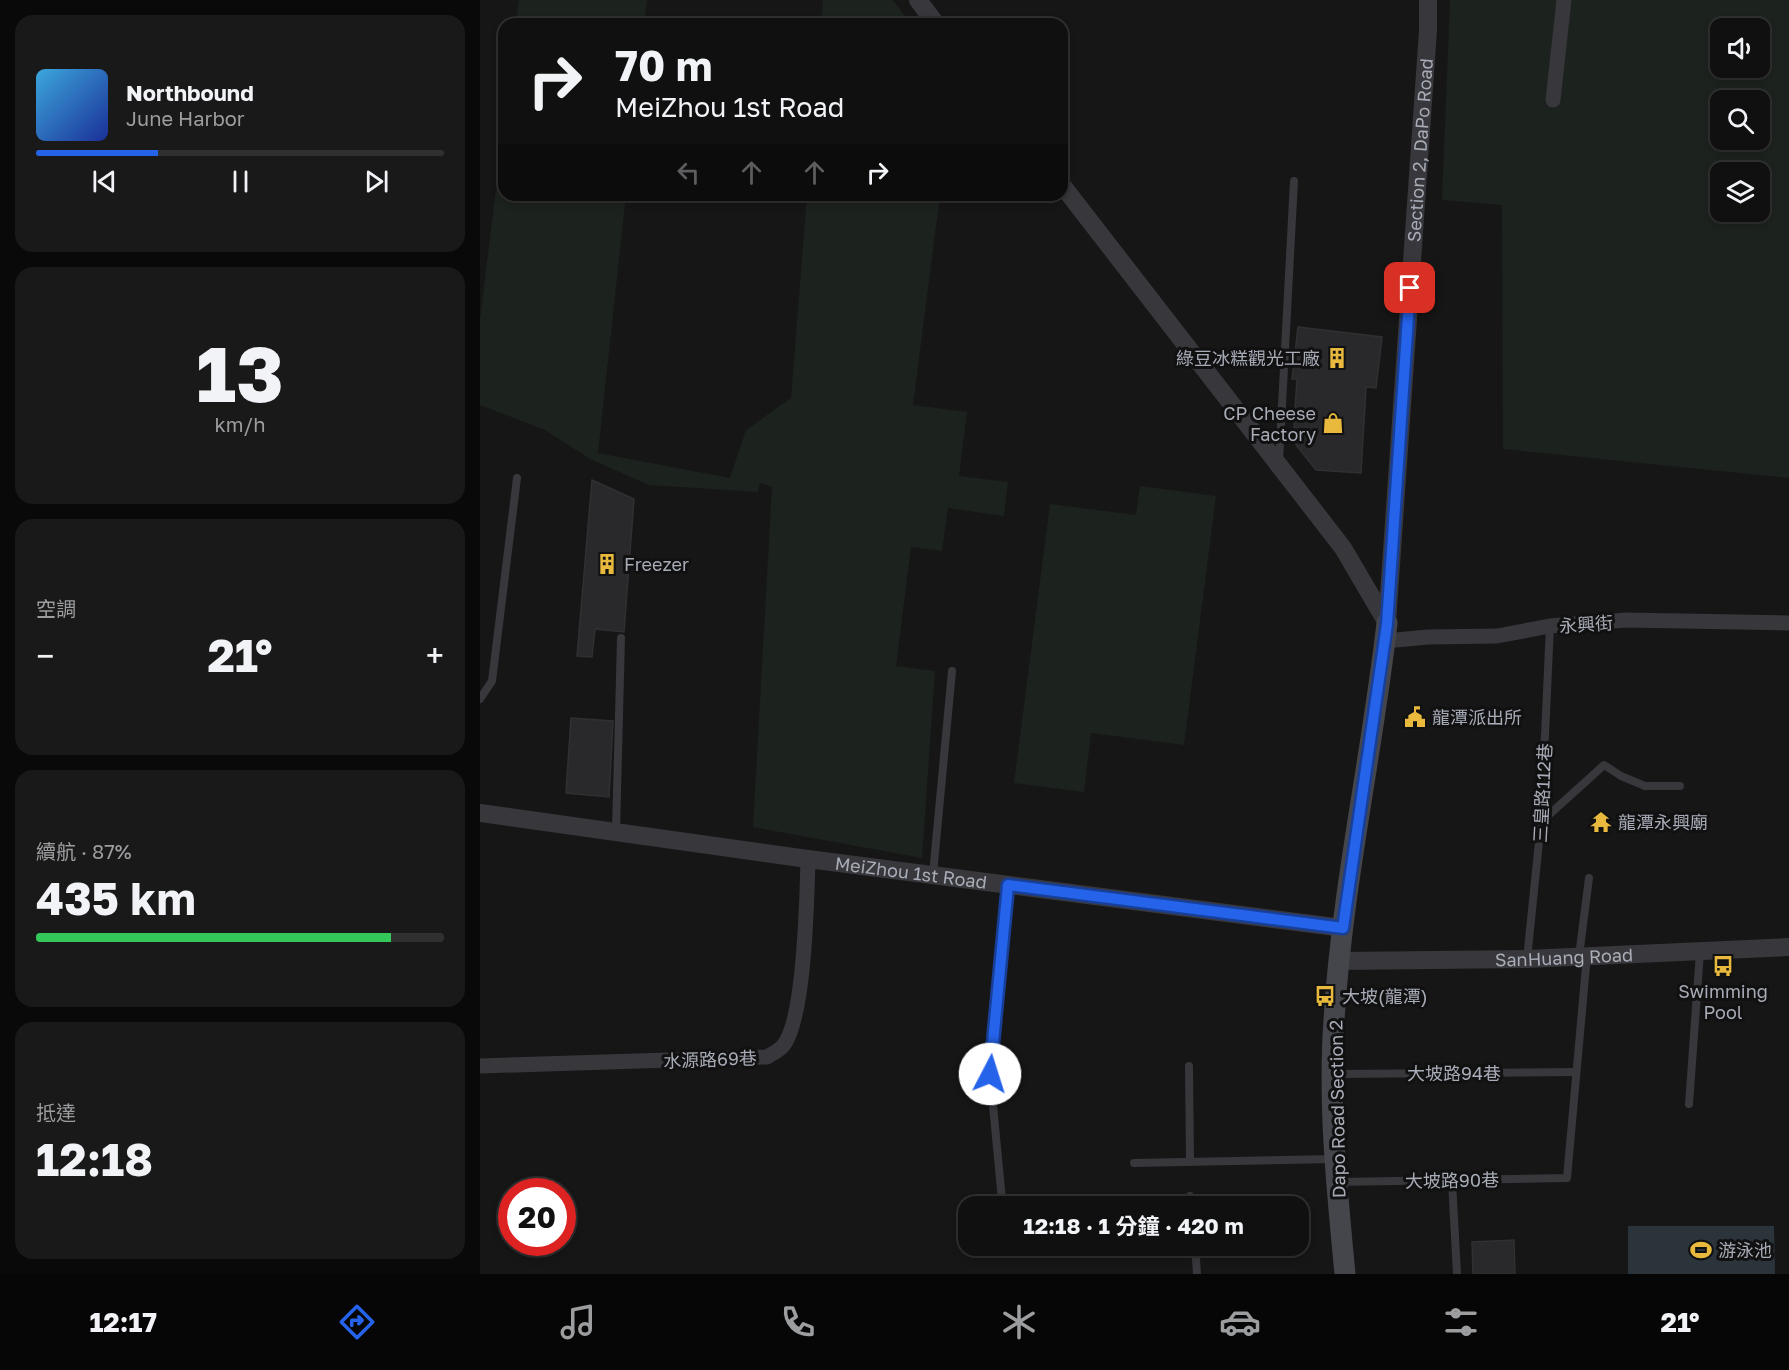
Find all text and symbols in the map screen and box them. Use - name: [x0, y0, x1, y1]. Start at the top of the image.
- map controls: [1710, 18, 1770, 222]
- button: sound: [1710, 18, 1770, 78]
- text: 70 m: [615, 40, 712, 90]
- icon: right: [516, 42, 594, 120]
- street label: Section 2, DaPo Road: [1402, 57, 1437, 243]
- text: Northbound: [126, 79, 254, 106]
- button: search: [1710, 90, 1770, 150]
- text: MeiZhou 1st Road: [615, 91, 844, 123]
- text: June Harbor: [126, 106, 245, 130]
- icon: left: [672, 156, 705, 189]
- icon: ahead: [735, 156, 768, 189]
- icon: ahead: [798, 156, 831, 189]
- icon: right: [861, 156, 894, 189]
- button: layers: [1710, 162, 1770, 222]
- icon: previous: [88, 165, 121, 198]
- icon: pause: [224, 165, 257, 198]
- icon: next: [360, 165, 393, 198]
- pin: [1384, 262, 1435, 313]
- icon: arrive: [1393, 271, 1426, 304]
- text: 13: [196, 326, 284, 419]
- building icon: 綠豆冰糕觀光工廠: [1325, 346, 1349, 370]
- place label: 綠豆冰糕觀光工廠: [1176, 347, 1320, 369]
- place label: CP Cheese Factory: [1223, 402, 1316, 445]
- shop icon: CP Cheese Factory: [1321, 411, 1345, 435]
- text: km/h: [215, 412, 265, 436]
- building icon: Freezer: [595, 552, 619, 576]
- place label: Freezer: [624, 553, 689, 575]
- text: 空調: [36, 596, 76, 620]
- street label: 永興街: [1558, 611, 1614, 637]
- text: 21°: [207, 628, 273, 682]
- text: −: [36, 636, 54, 675]
- text: +: [426, 636, 444, 675]
- public building icon: 龍潭派出所: [1403, 705, 1427, 729]
- place label: 龍潭派出所: [1432, 706, 1522, 728]
- street label: 三皇路112巷: [1528, 743, 1556, 843]
- temple icon: 龍潭永興廟: [1589, 810, 1613, 834]
- place label: 龍潭永興廟: [1618, 811, 1708, 833]
- text: 續航 · 87%: [36, 839, 132, 863]
- street label: MeiZhou 1st Road: [834, 852, 988, 893]
- text: 435 km: [36, 871, 196, 925]
- street label: SanHuang Road: [1495, 943, 1634, 970]
- bus stop icon: Swimming Pool: [1711, 954, 1735, 978]
- place label: Swimming Pool: [1678, 980, 1768, 1023]
- bus stop icon: 大坡(龍潭): [1313, 984, 1337, 1008]
- place label: 大坡(龍潭): [1342, 985, 1428, 1007]
- street label: Dapo Road Section 2: [1324, 1020, 1350, 1198]
- position arrow: [958, 1042, 1022, 1106]
- street label: 水源路69巷: [663, 1046, 757, 1072]
- street label: 大坡路94巷: [1407, 1062, 1501, 1084]
- text: 抵達: [36, 1100, 76, 1124]
- text: 12:18: [36, 1132, 153, 1186]
- street label: 大坡路90巷: [1405, 1168, 1499, 1192]
- speed limit sign: 20: [498, 1178, 576, 1256]
- text: 12:18 · 1 分鐘 · 420 m: [1023, 1212, 1244, 1239]
- sports icon: 游泳池: [1689, 1238, 1713, 1262]
- place label: 游泳池: [1718, 1239, 1772, 1261]
- icon: directions: [336, 1301, 378, 1343]
- icon: music: [557, 1301, 599, 1343]
- icon: phone: [777, 1301, 819, 1343]
- icon: climate: [998, 1301, 1040, 1343]
- icon: car: [1219, 1301, 1261, 1343]
- icon: filters: [1440, 1301, 1482, 1343]
- text: 12:17: [89, 1306, 157, 1338]
- text: 21°: [1661, 1306, 1700, 1338]

